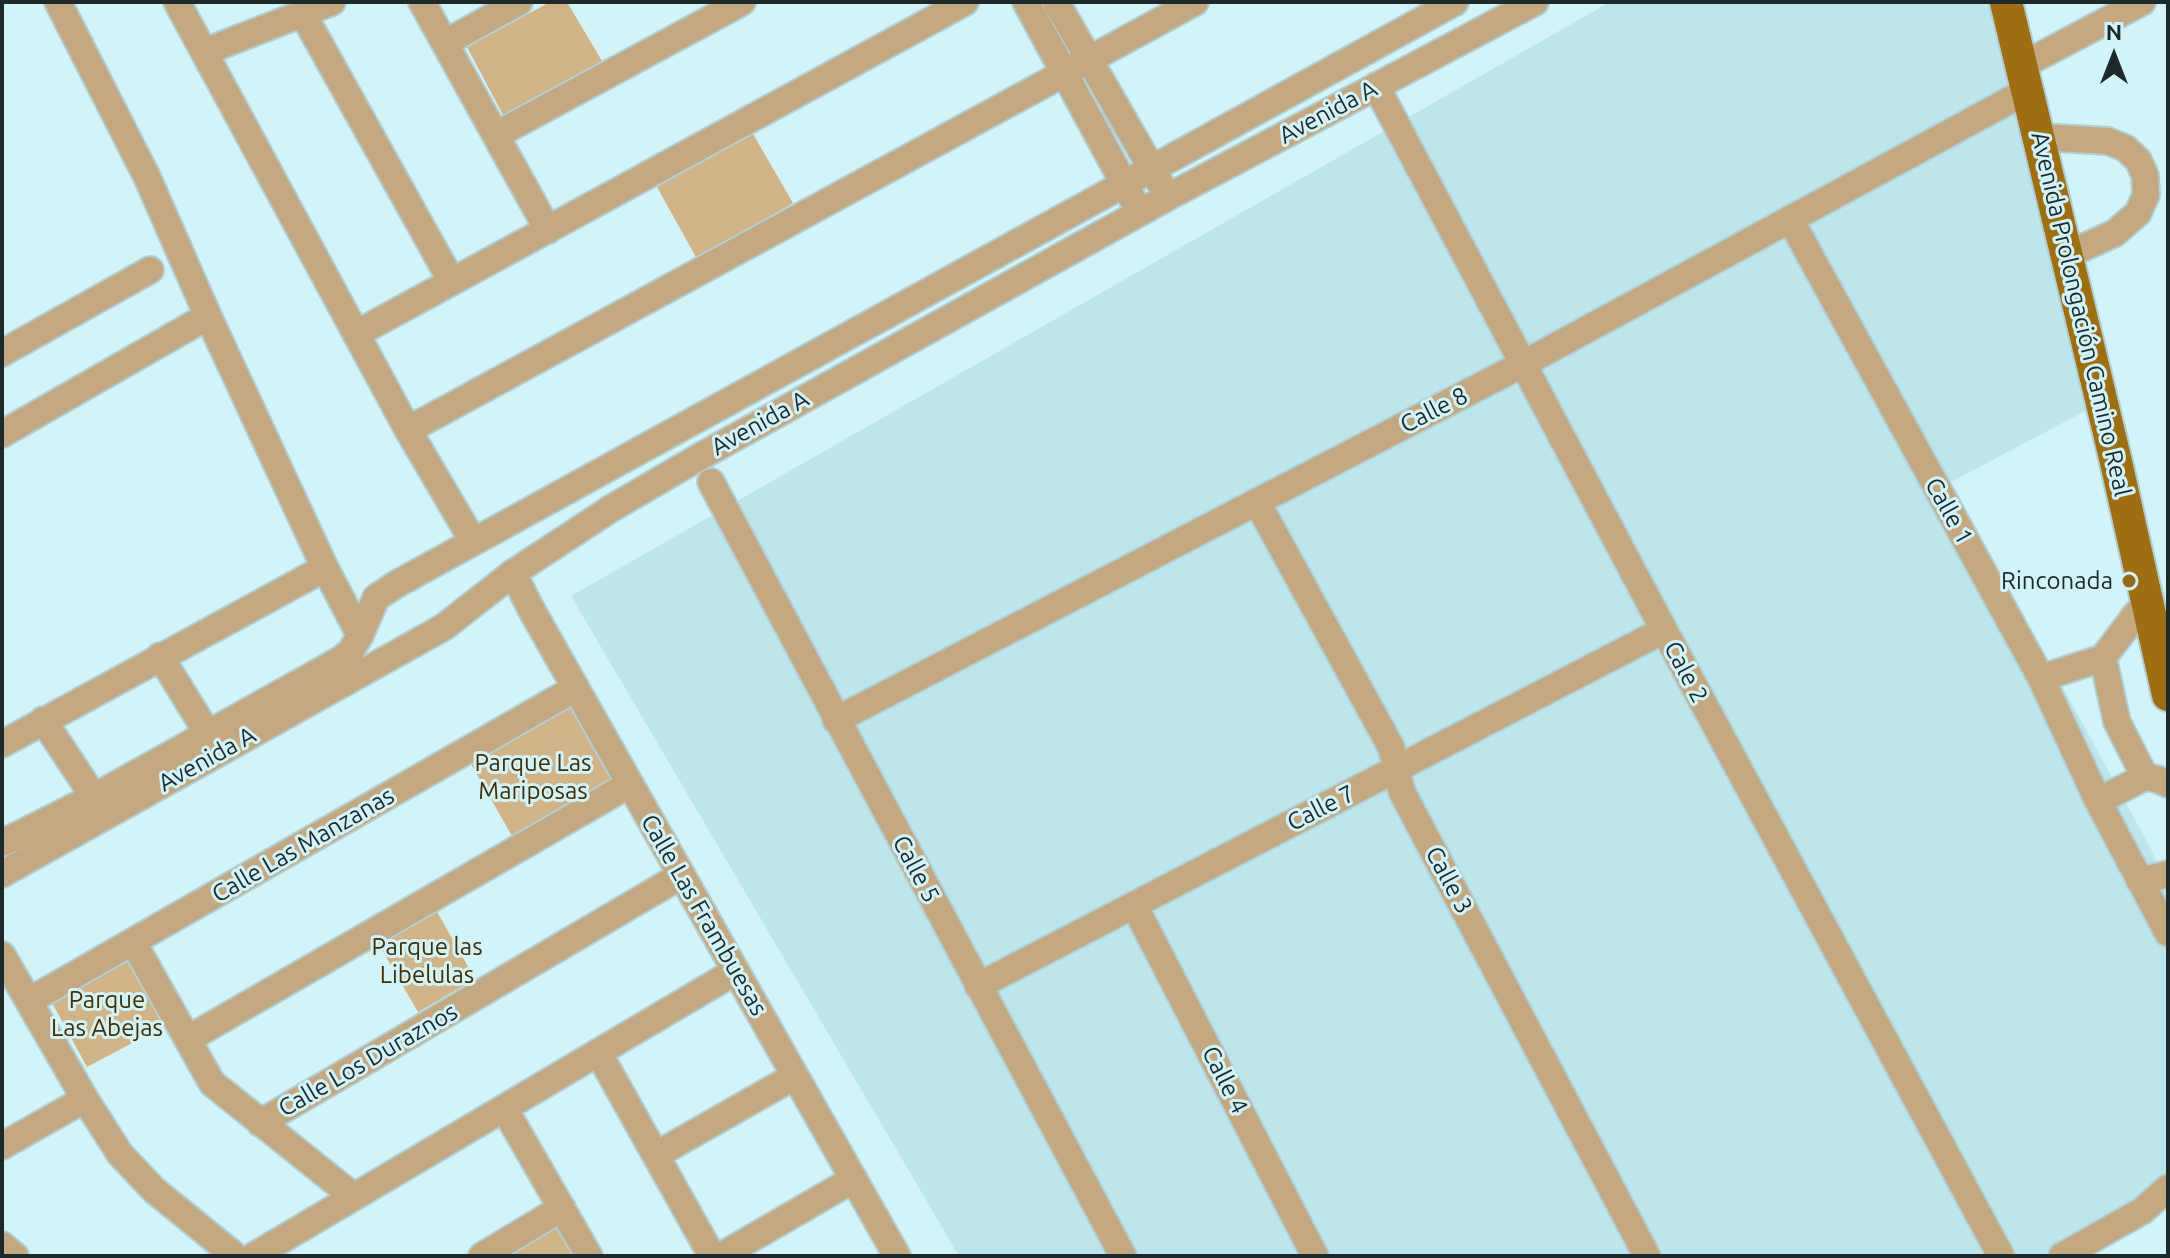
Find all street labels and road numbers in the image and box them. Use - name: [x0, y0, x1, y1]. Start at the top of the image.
- street label: Avenida A: [1274, 74, 1382, 150]
- street label: Avenida Prolongación Camino Real: [2025, 129, 2137, 499]
- street label: Calle 8: [1395, 381, 1473, 439]
- street label: Avenida A: [706, 384, 814, 462]
- street label: Calle 1: [1919, 473, 1979, 549]
- street label: Cale 2: [1658, 636, 1714, 708]
- street label: Avenida A: [153, 720, 261, 798]
- street label: Calle 7: [1282, 779, 1360, 837]
- street label: Calle Las Manzanas: [207, 781, 399, 909]
- street label: Calle Las Frambuesas: [635, 809, 773, 1021]
- street label: Calle 5: [886, 830, 946, 908]
- street label: Calle 3: [1419, 841, 1479, 919]
- street label: Calle Los Duraznos: [273, 997, 463, 1123]
- street label: Calle 4: [1196, 1041, 1254, 1119]

